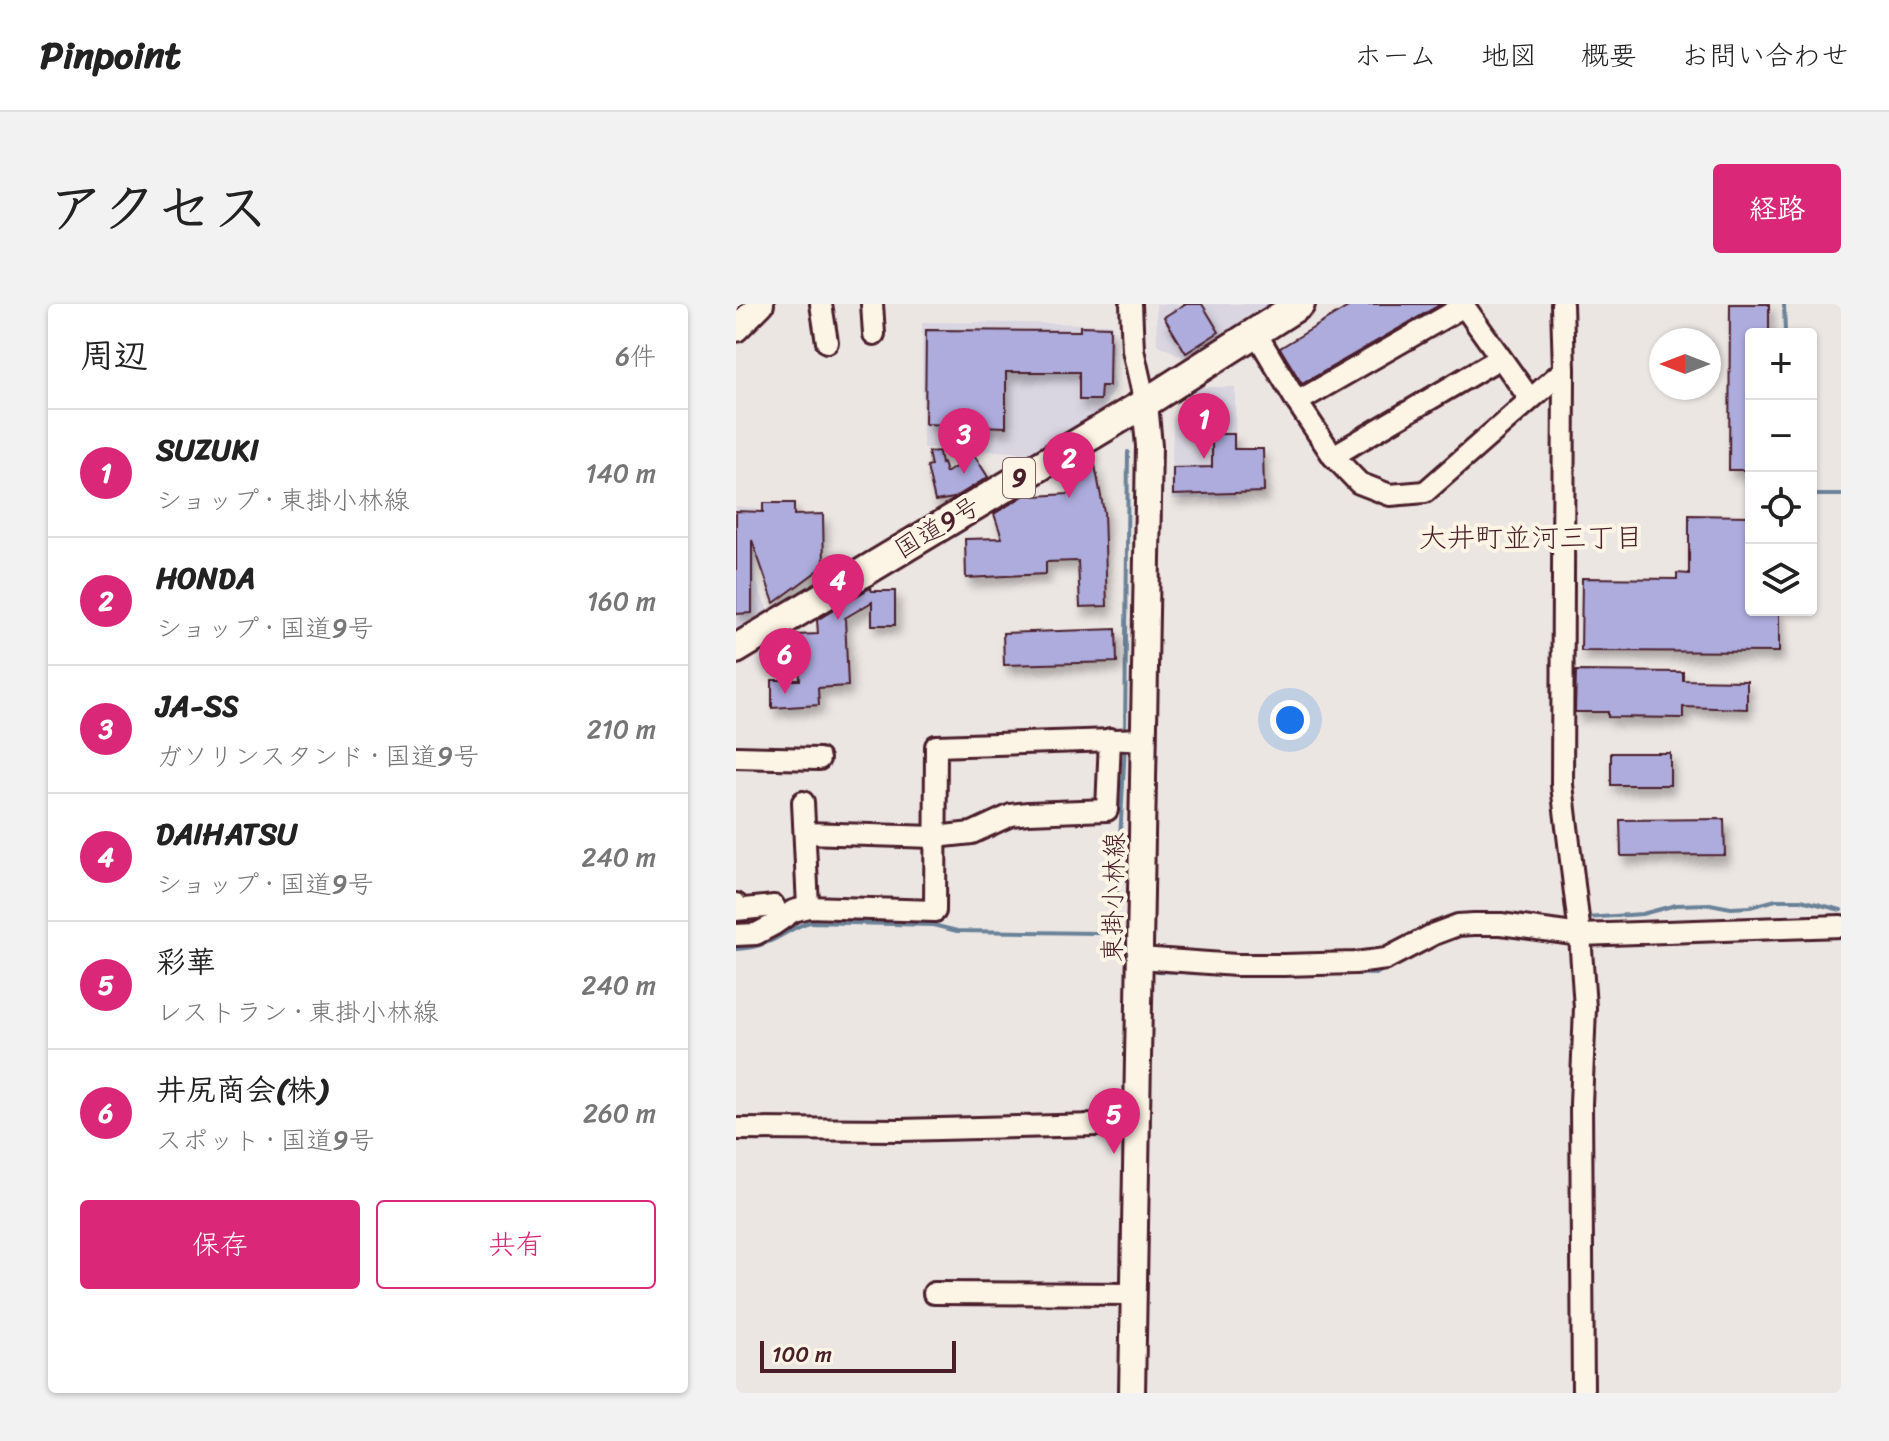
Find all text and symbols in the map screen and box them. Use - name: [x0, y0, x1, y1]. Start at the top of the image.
- text: Pinpoint: [40, 22, 181, 89]
- text: ホーム: [1354, 31, 1437, 80]
- text: 地図: [1481, 31, 1537, 80]
- text: 概要: [1581, 31, 1637, 80]
- text: お問い合わせ: [1681, 31, 1849, 80]
- text: アクセス: [48, 159, 269, 258]
- button: 経路: [1713, 164, 1841, 253]
- text: 周辺: [80, 326, 148, 386]
- north arrow: [1649, 328, 1721, 400]
- map controls: [1745, 328, 1817, 616]
- button: +: [1745, 328, 1817, 400]
- text: 6件: [615, 333, 656, 379]
- pin: 1: [1178, 393, 1230, 459]
- button: −: [1745, 400, 1817, 472]
- pin: 3: [938, 408, 990, 474]
- text: SUZUKI: [156, 423, 259, 477]
- pin: 2: [1043, 432, 1095, 498]
- text: 1: [100, 450, 112, 496]
- text: 140 m: [585, 450, 656, 496]
- road number: 9: [1003, 458, 1035, 498]
- button: locate: [1745, 472, 1817, 544]
- text: ショップ · 東掛小林線: [156, 477, 409, 523]
- street label: 国道9号: [885, 483, 989, 571]
- district label: 大井町並河三丁目: [1419, 513, 1643, 562]
- button: layers: [1745, 544, 1817, 616]
- text: HONDA: [156, 551, 255, 605]
- pin: 4: [812, 554, 864, 620]
- text: 2: [98, 578, 114, 624]
- text: 160 m: [587, 578, 656, 624]
- text: ショップ · 国道9号: [156, 605, 373, 651]
- pin: 6: [759, 628, 811, 694]
- text: JA-SS: [156, 679, 239, 733]
- your location: [1270, 700, 1310, 740]
- text: 3: [99, 706, 113, 752]
- text: 210 m: [587, 706, 656, 752]
- text: ガソリンスタンド · 国道9号: [156, 733, 479, 779]
- text: DAIHATSU: [156, 807, 297, 861]
- street label: 東掛小林線: [1089, 832, 1137, 962]
- text: 4: [98, 834, 114, 880]
- text: 240 m: [582, 834, 656, 880]
- text: ショップ · 国道9号: [156, 861, 373, 907]
- text: 彩華: [156, 935, 216, 989]
- text: 5: [98, 962, 114, 1008]
- text: 240 m: [582, 962, 656, 1008]
- text: レストラン · 東掛小林線: [156, 989, 439, 1035]
- text: 井尻商会(株): [156, 1063, 327, 1117]
- pin: 5: [1088, 1088, 1140, 1154]
- text: 6: [99, 1090, 113, 1136]
- text: 260 m: [583, 1090, 656, 1136]
- text: スポット · 国道9号: [156, 1117, 374, 1163]
- button: 保存: [80, 1200, 360, 1289]
- button: 共有: [376, 1200, 656, 1289]
- text: 100 m: [772, 1335, 832, 1374]
- scale bar: [760, 1337, 956, 1373]

